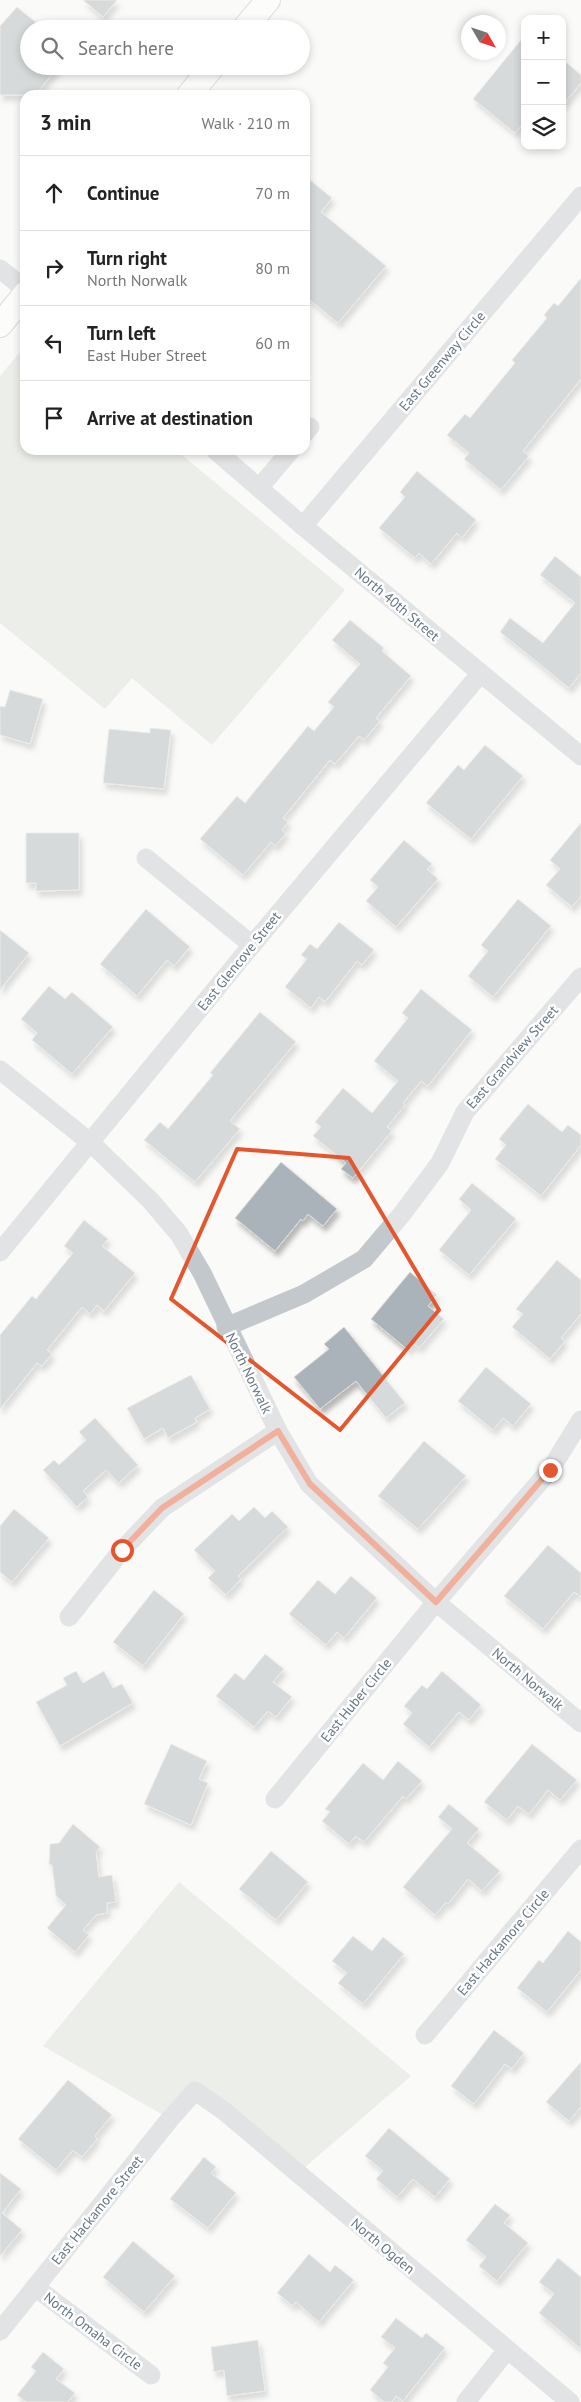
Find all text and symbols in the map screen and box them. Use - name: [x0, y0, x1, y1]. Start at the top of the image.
- north arrow: [461, 15, 506, 60]
- map controls: [521, 15, 566, 150]
- button: +: [521, 15, 566, 60]
- search box: [20, 20, 310, 75]
- icon: search: [38, 34, 66, 62]
- text: Search here: [78, 36, 174, 60]
- button: −: [521, 60, 566, 105]
- button: layers: [521, 105, 566, 150]
- text: 3 min: [40, 109, 91, 136]
- text: Walk · 210 m: [201, 113, 290, 133]
- icon: ahead: [40, 179, 68, 207]
- text: Continue: [87, 181, 159, 205]
- text: 70 m: [255, 183, 290, 203]
- text: Turn right: [87, 246, 167, 270]
- icon: right: [40, 254, 68, 282]
- text: 80 m: [255, 258, 290, 278]
- text: North Norwalk: [87, 270, 188, 290]
- street label: East Greenway Circle: [395, 307, 489, 415]
- text: Turn left: [87, 321, 156, 345]
- icon: left: [40, 329, 68, 357]
- text: 60 m: [255, 333, 290, 353]
- text: East Huber Street: [87, 345, 207, 365]
- icon: arrive: [40, 404, 68, 432]
- text: Arrive at destination: [87, 406, 253, 430]
- street label: North 40th Street: [351, 563, 443, 645]
- street label: East Glencove Street: [193, 907, 285, 1014]
- street label: East Grandview Street: [462, 1001, 562, 1112]
- street label: North Norwalk: [222, 1330, 276, 1417]
- route end: [539, 1459, 562, 1482]
- route start: [111, 1539, 134, 1562]
- street label: North Norwalk: [489, 1644, 568, 1714]
- street label: East Huber Circle: [317, 1654, 395, 1746]
- street label: East Hackamore Circle: [453, 1885, 553, 1999]
- street label: East Hackamore Street: [47, 2152, 147, 2268]
- street label: North Ogden: [347, 2214, 419, 2278]
- street label: North Omaha Circle: [40, 2288, 146, 2374]

